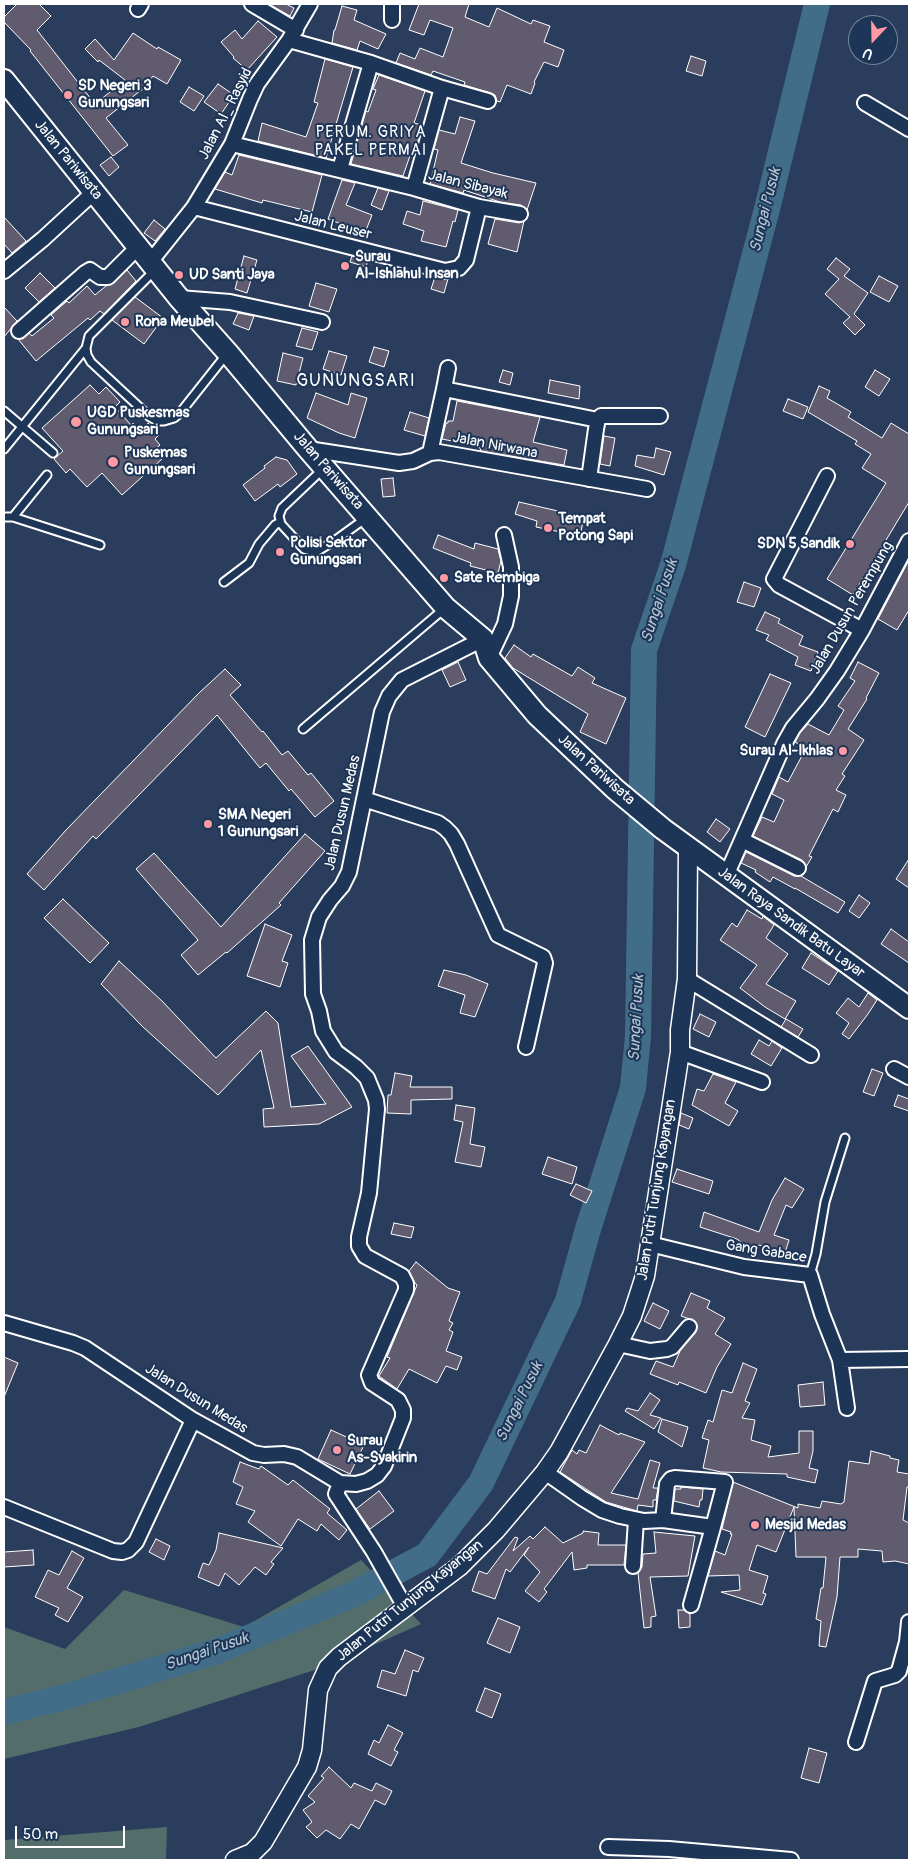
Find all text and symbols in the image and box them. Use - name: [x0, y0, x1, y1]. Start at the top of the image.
- north arrow: [848, 15, 898, 65]
- text: U: [860, 44, 875, 63]
- street label: Jalan Al_ Rasyid: [195, 65, 257, 163]
- place label: SD Negeri 3 Gunungsari: [78, 77, 152, 112]
- marker: SD Negeri 3 Gunungsari: [62, 89, 74, 101]
- street label: Jalan Pariwisata: [30, 116, 106, 204]
- district label: PERUM. GRIYA PAKEL PERMAI: [313, 123, 429, 161]
- street label: Jalan Sibayak: [426, 166, 510, 204]
- water label: Sungai Pusuk: [746, 166, 786, 254]
- street label: Jalan Leuser: [293, 208, 373, 244]
- place label: Surau Al-Ishlahul Insan: [355, 248, 459, 283]
- marker: Surau Al-Ishlahul Insan: [339, 260, 351, 272]
- place label: UD Santi Jaya: [189, 266, 275, 284]
- marker: UD Santi Jaya: [173, 269, 185, 281]
- place label: Rona Meubel: [135, 313, 214, 331]
- marker: Rona Meubel: [119, 316, 131, 328]
- district label: GUNUNGSARI: [295, 370, 417, 392]
- place label: UGD Puskesmas Gunungsari: [87, 404, 189, 439]
- marker: UGD Puskesmas Gunungsari: [69, 415, 83, 429]
- street label: Jalan Pariwisata: [289, 428, 367, 514]
- street label: Jalan Nirwana: [451, 429, 539, 463]
- place label: Puskemas Gunungsari: [124, 444, 195, 479]
- marker: Puskemas Gunungsari: [106, 455, 120, 469]
- place label: Tempat Potong Sapi: [558, 510, 633, 545]
- marker: Tempat Potong Sapi: [542, 522, 554, 534]
- place label: Polisi Sektor Gunungsari: [290, 534, 367, 569]
- place label: SDN 5 Sandik: [757, 535, 840, 553]
- street label: Jalan Dusun Perempung: [807, 538, 897, 678]
- marker: SDN 5 Sandik: [844, 538, 856, 550]
- marker: Polisi Sektor Gunungsari: [274, 546, 286, 558]
- water label: Sungai Pusuk: [637, 557, 683, 645]
- place label: Sate Rembiga: [454, 569, 540, 587]
- marker: Sate Rembiga: [438, 572, 450, 584]
- street label: Jalan Pariwisata: [554, 731, 638, 809]
- place label: Surau Al-Ikhlas: [739, 742, 833, 760]
- marker: Surau Al-Ikhlas: [837, 745, 849, 757]
- street label: Jalan Dusun Medas: [321, 754, 365, 872]
- place label: SMA Negeri 1 Gunungsari: [218, 806, 298, 841]
- marker: SMA Negeri 1 Gunungsari: [202, 818, 214, 830]
- street label: Jalan Raya Sandik Batu Layar: [714, 864, 868, 982]
- water label: Sungai Pusuk: [625, 974, 649, 1062]
- street label: Jalan Putri Tunjung Kayangan: [634, 1098, 680, 1282]
- street label: Gang Gabace: [724, 1237, 808, 1267]
- water label: Sungai Pusuk: [492, 1359, 548, 1445]
- street label: Jalan Dusun Medas: [141, 1360, 251, 1438]
- place label: Surau As-Syakirin: [347, 1432, 417, 1467]
- marker: Surau As-Syakirin: [331, 1444, 343, 1456]
- place label: Mesjid Medas: [765, 1516, 846, 1534]
- marker: Mesjid Medas: [749, 1519, 761, 1531]
- street label: Jalan Putri Tunjung Kayangan: [333, 1536, 487, 1666]
- water label: Sungai Pusuk: [163, 1629, 251, 1675]
- scale bar: [18, 1816, 128, 1848]
- text: 50 m: [23, 1825, 58, 1844]

